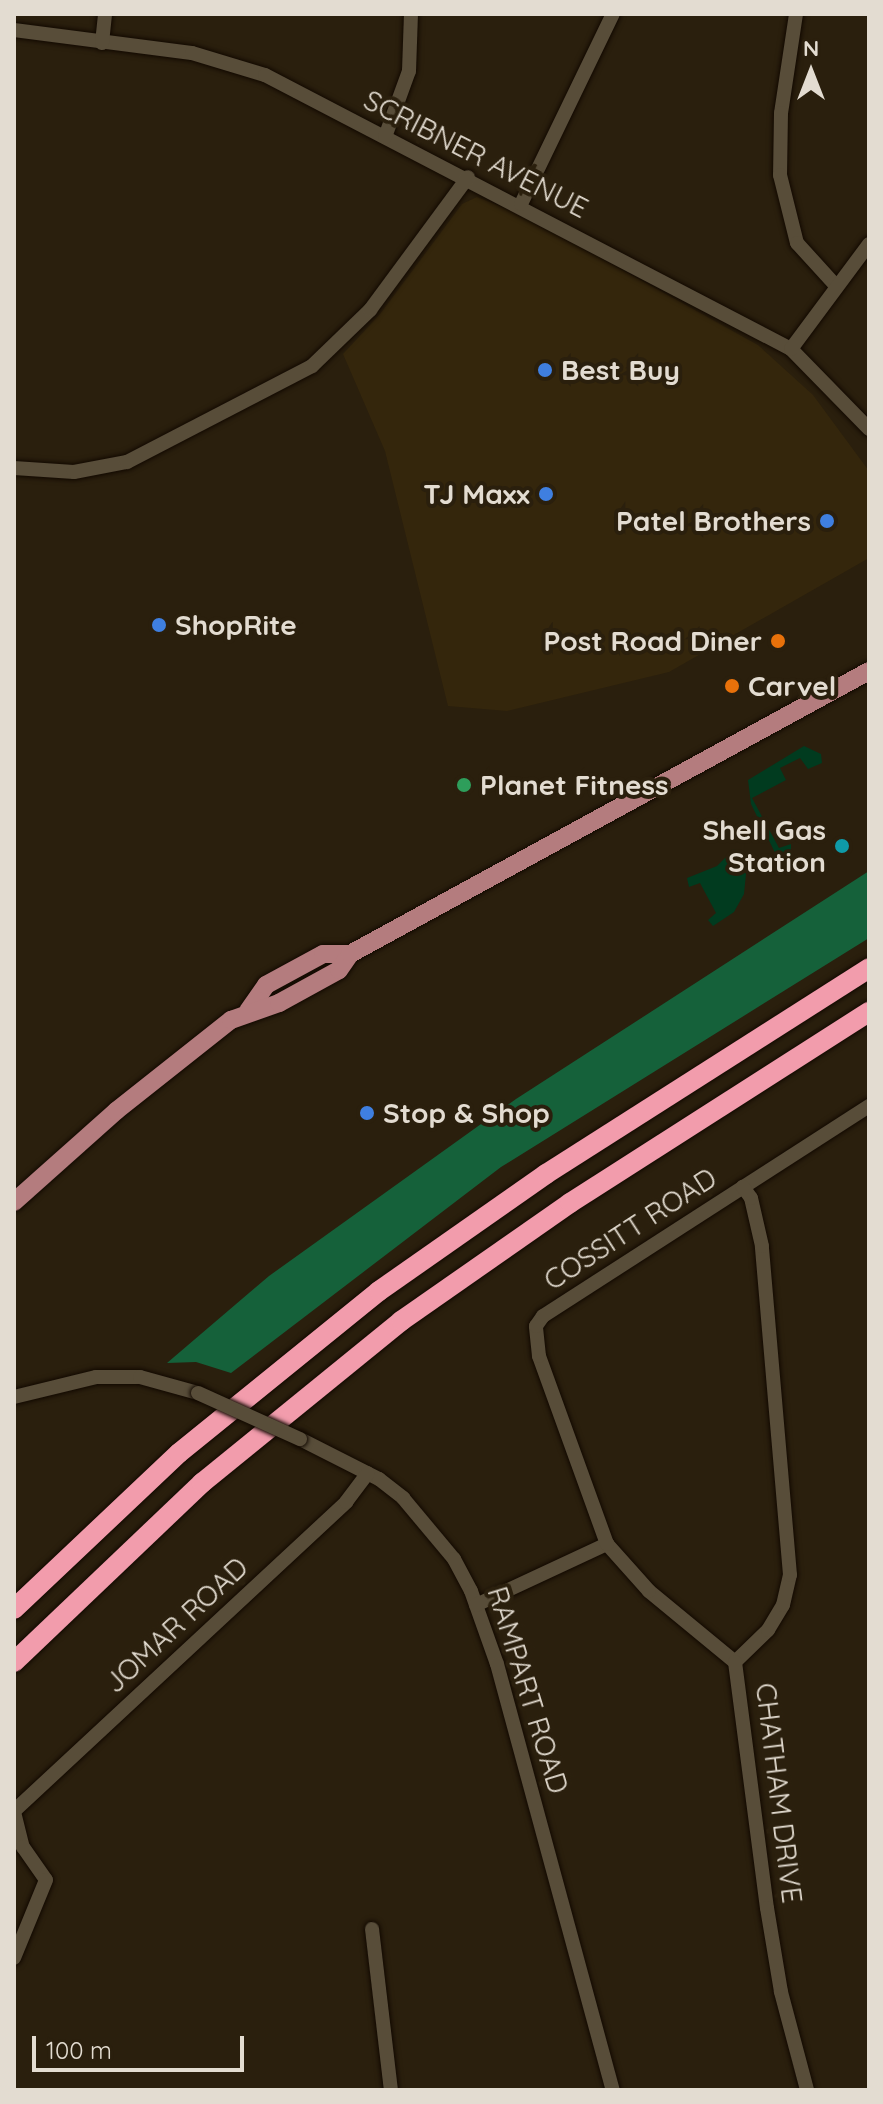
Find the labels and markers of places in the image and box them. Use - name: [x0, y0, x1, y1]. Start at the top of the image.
- place label: Best Buy: [561, 353, 680, 387]
- marker: Best Buy: [536, 361, 554, 379]
- place label: TJ Maxx: [423, 477, 530, 511]
- marker: TJ Maxx: [537, 485, 555, 503]
- place label: Patel Brothers: [616, 504, 811, 538]
- marker: Patel Brothers: [818, 512, 836, 530]
- place label: ShopRite: [175, 608, 297, 642]
- marker: ShopRite: [150, 616, 168, 634]
- place label: Post Road Diner: [544, 624, 762, 658]
- marker: Post Road Diner: [769, 632, 787, 650]
- place label: Carvel: [748, 669, 836, 703]
- marker: Carvel: [723, 677, 741, 695]
- place label: Planet Fitness: [480, 768, 669, 802]
- marker: Planet Fitness: [455, 776, 473, 794]
- place label: Shell Gas Station: [702, 813, 826, 879]
- marker: Shell Gas Station: [833, 837, 851, 855]
- place label: Stop & Shop: [383, 1096, 550, 1130]
- marker: Stop & Shop: [358, 1104, 376, 1122]

